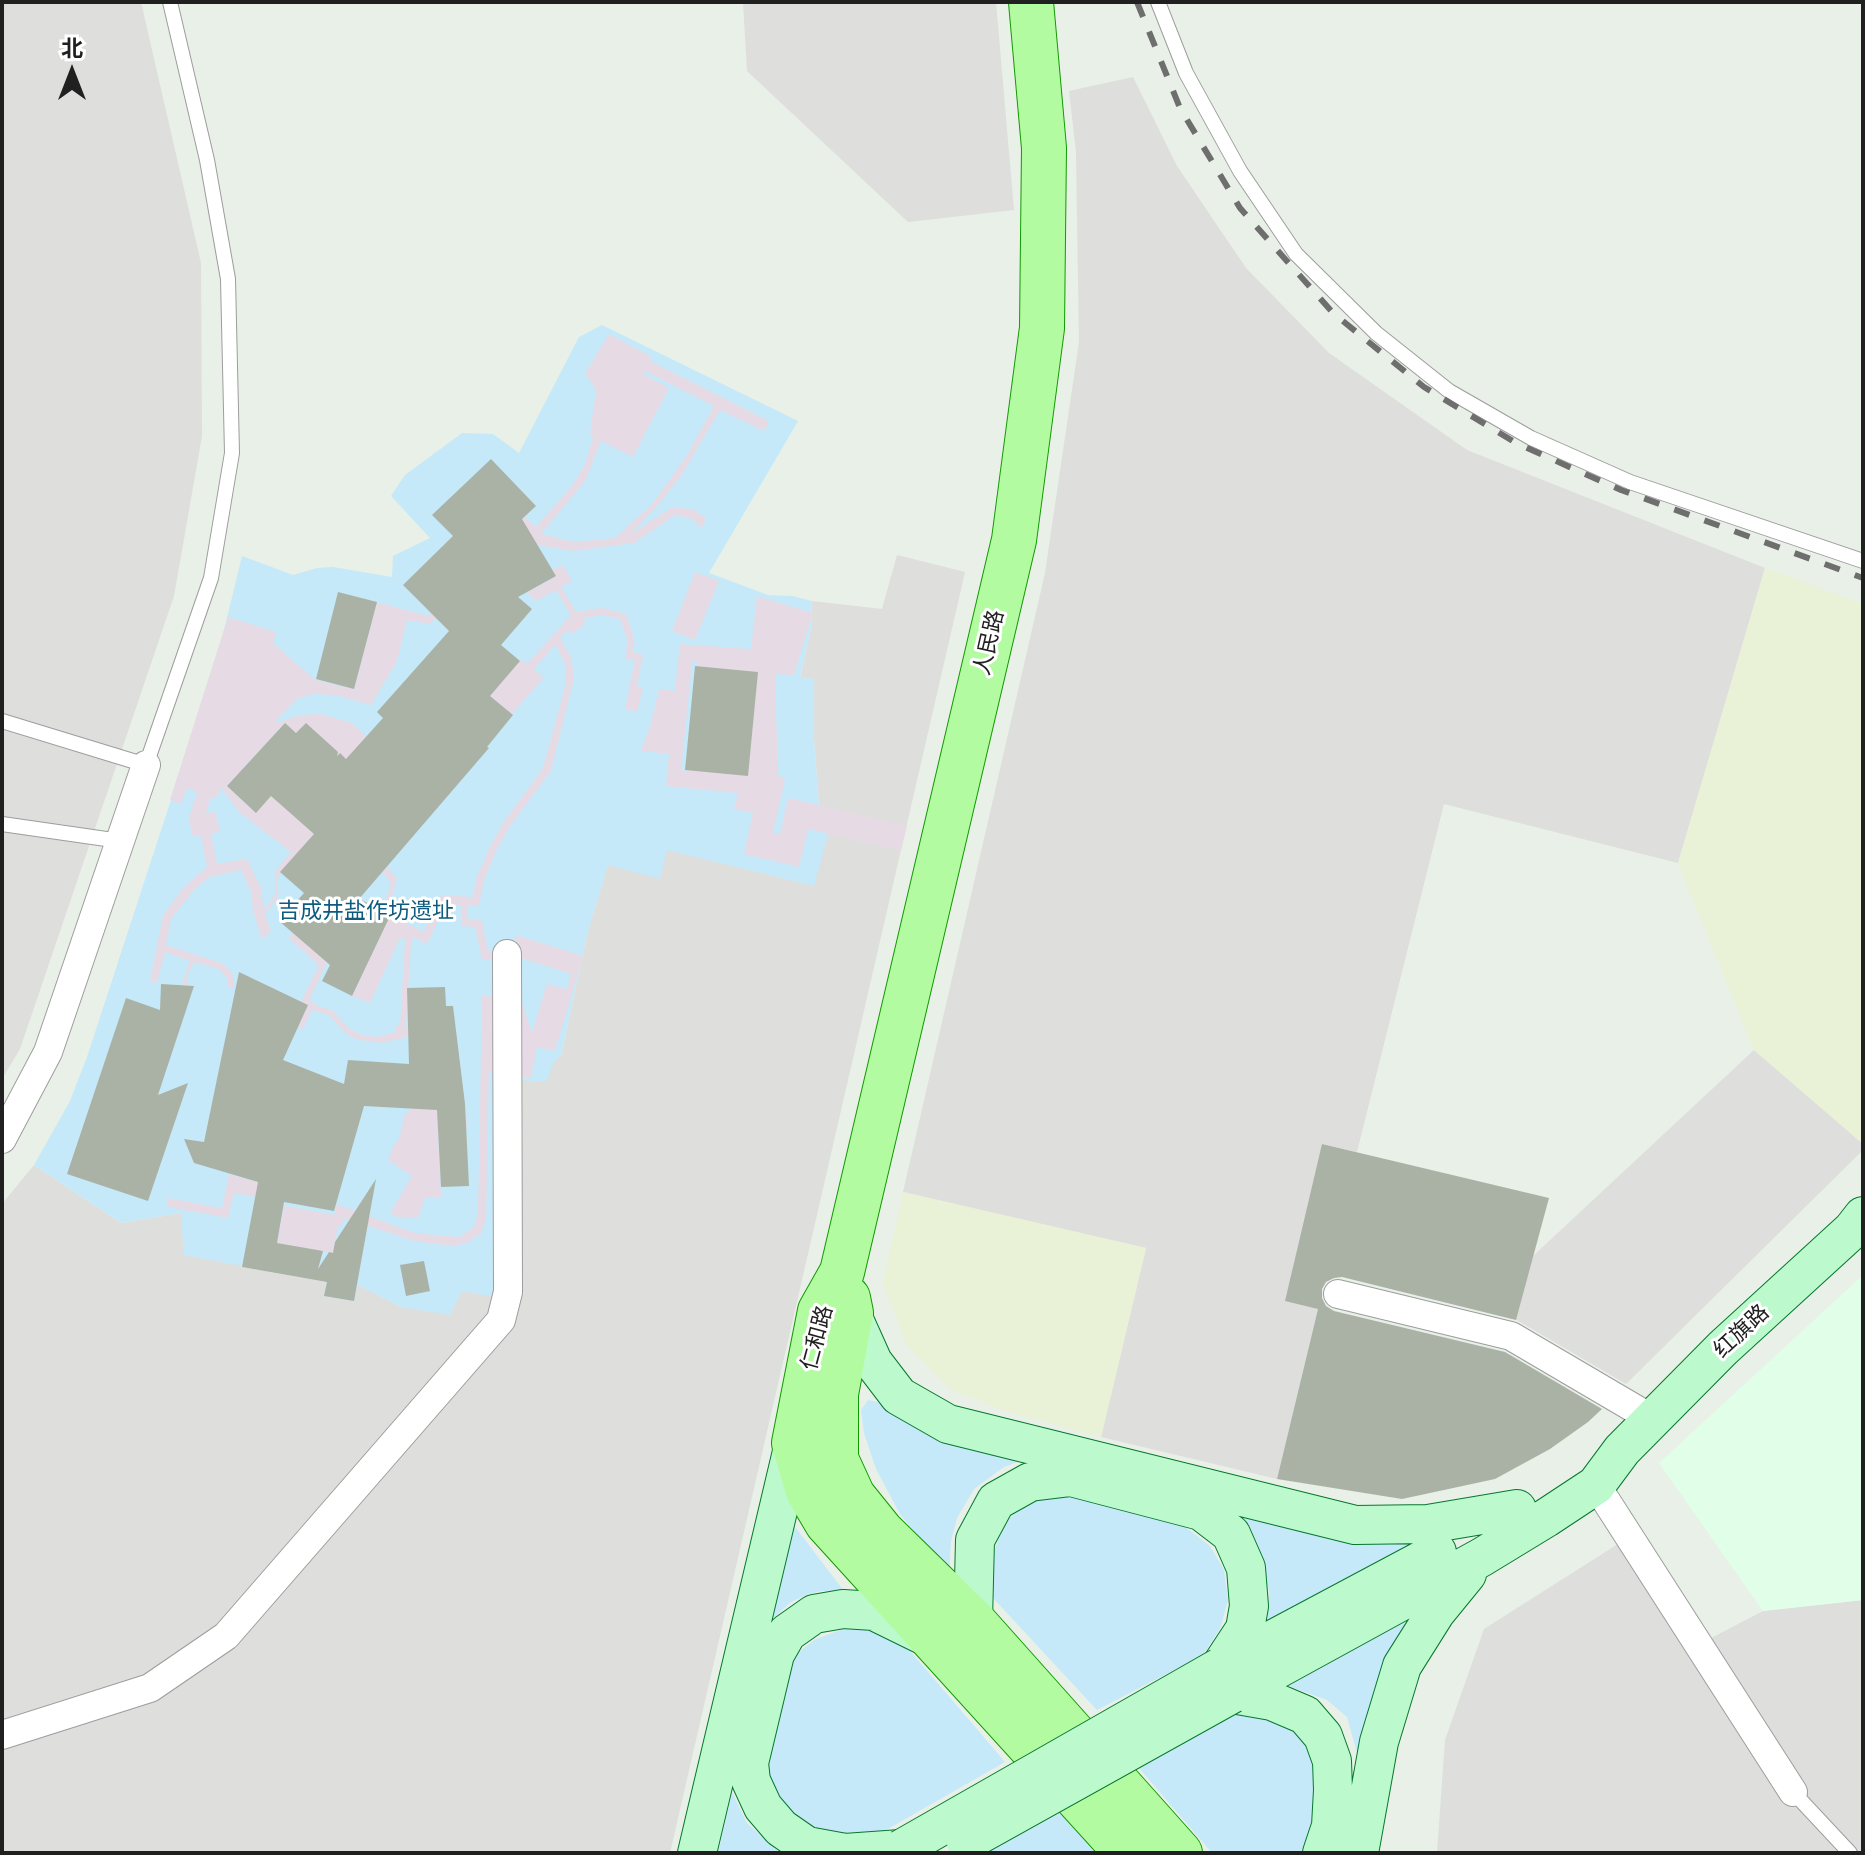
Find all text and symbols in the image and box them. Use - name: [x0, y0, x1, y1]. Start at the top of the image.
- north arrow: [32, 32, 112, 112]
- text: 北: [61, 33, 83, 63]
- street label: 人民路: [970, 608, 1010, 678]
- park label: 吉成井盐作坊遗址: [278, 899, 454, 925]
- street label: 红旗路: [1709, 1300, 1775, 1364]
- street label: 仁和路: [797, 1303, 839, 1373]

